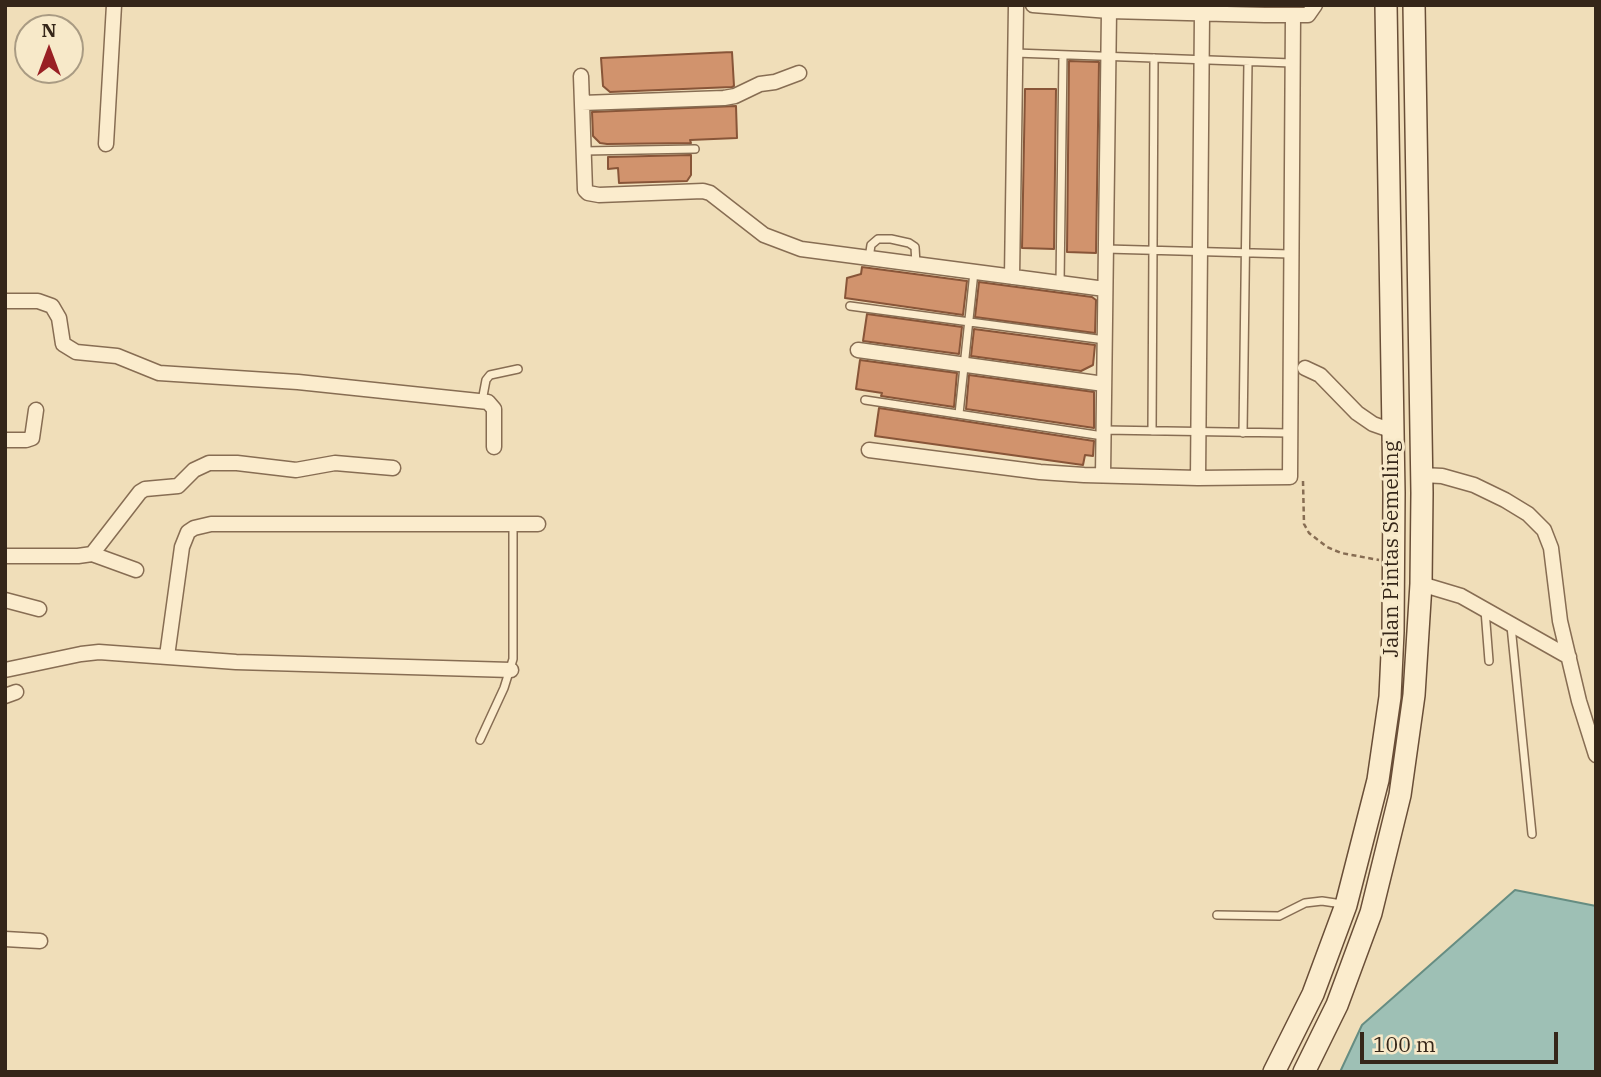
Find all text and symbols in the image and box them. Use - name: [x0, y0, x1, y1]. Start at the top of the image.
- north arrow: [14, 14, 84, 84]
- text: N: [41, 18, 57, 42]
- street label: Jalan Pintas Semeling: [1379, 441, 1405, 657]
- scale bar: [1363, 1018, 1561, 1062]
- text: 100 m: [1373, 1030, 1436, 1058]

